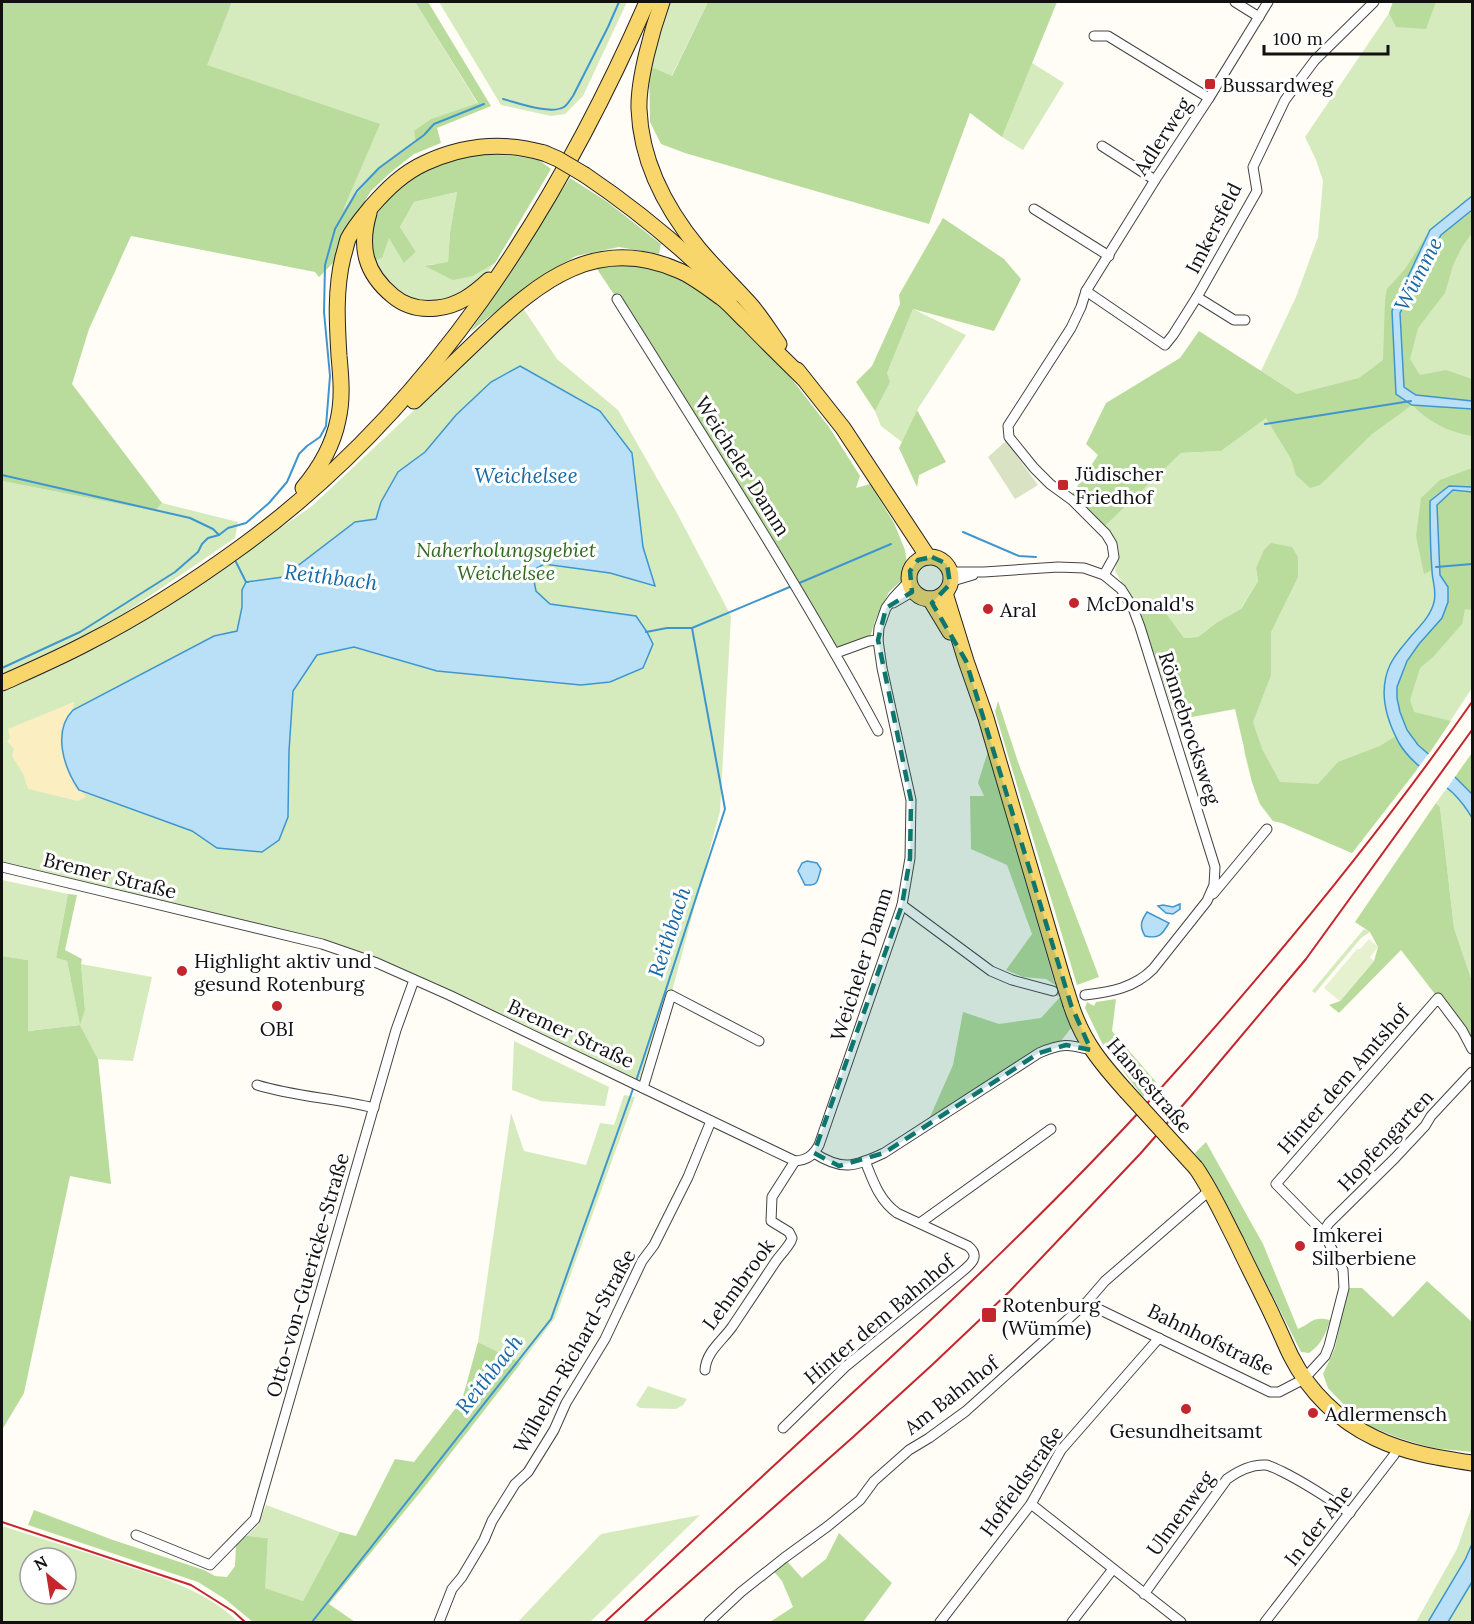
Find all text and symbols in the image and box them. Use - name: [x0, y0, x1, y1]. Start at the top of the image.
- scale bar: [1264, 18, 1388, 56]
- text: 100 m: [1273, 27, 1323, 50]
- place label: Bussardweg: [1222, 72, 1334, 97]
- marker: Bussardweg: [1203, 77, 1217, 91]
- street label: Adlerweg: [1127, 92, 1197, 180]
- street label: Imkersfeld: [1179, 178, 1247, 278]
- water label: Wümme: [1388, 233, 1448, 315]
- street label: Weicheler Damm: [690, 391, 796, 541]
- place label: Jüdischer Friedhof: [1074, 461, 1164, 509]
- water label: Weichelsee: [474, 462, 578, 489]
- marker: Jüdischer Friedhof: [1056, 478, 1070, 492]
- park label: Naherholungsgebiet Weichelsee: [416, 537, 597, 585]
- water label: Reithbach: [283, 558, 379, 596]
- place label: McDonald's: [1086, 591, 1194, 616]
- marker: McDonald's: [1067, 596, 1081, 610]
- place label: Aral: [999, 597, 1037, 622]
- marker: Aral: [981, 602, 995, 616]
- street label: Rönnebrocksweg: [1153, 648, 1227, 809]
- street label: Bremer Straße: [41, 846, 179, 904]
- water label: Reithbach: [642, 883, 696, 981]
- street label: Weicheler Damm: [824, 884, 898, 1044]
- place label: Highlight aktiv und gesund Rotenburg: [194, 948, 372, 996]
- marker: Highlight aktiv und gesund Rotenburg: [175, 964, 189, 978]
- street label: Bremer Straße: [504, 993, 638, 1073]
- marker: OBI: [270, 999, 284, 1013]
- street label: Hinter dem Amtshof: [1272, 999, 1415, 1159]
- place label: OBI: [260, 1016, 294, 1041]
- street label: Hansestraße: [1102, 1032, 1198, 1138]
- street label: Hopfengarten: [1332, 1084, 1438, 1196]
- street label: Otto-von-Guericke-Straße: [260, 1150, 354, 1400]
- place label: Imkerei Silberbiene: [1312, 1222, 1417, 1270]
- street label: Lehmbrook: [697, 1233, 780, 1334]
- marker: Imkerei Silberbiene: [1293, 1239, 1307, 1253]
- street label: Wilhelm-Richard-Straße: [507, 1244, 641, 1457]
- street label: Hinter dem Bahnhof: [799, 1248, 960, 1389]
- place label: Rotenburg (Wümme): [1002, 1292, 1101, 1341]
- street label: Bahnhofstraße: [1144, 1298, 1278, 1380]
- marker: Rotenburg (Wümme): [980, 1306, 998, 1324]
- water label: Reithbach: [450, 1329, 528, 1419]
- street label: Am Bahnhof: [898, 1350, 1004, 1440]
- place label: Adlermensch: [1324, 1401, 1447, 1426]
- marker: Gesundheitsamt: [1179, 1402, 1193, 1416]
- marker: Adlermensch: [1306, 1406, 1320, 1420]
- place label: Gesundheitsamt: [1110, 1418, 1263, 1443]
- street label: Hoffeldstraße: [974, 1421, 1068, 1541]
- street label: Ulmenweg: [1141, 1465, 1220, 1560]
- street label: In der Ahe: [1279, 1479, 1358, 1571]
- north arrow: [18, 1546, 78, 1606]
- text: N: [30, 1551, 51, 1575]

